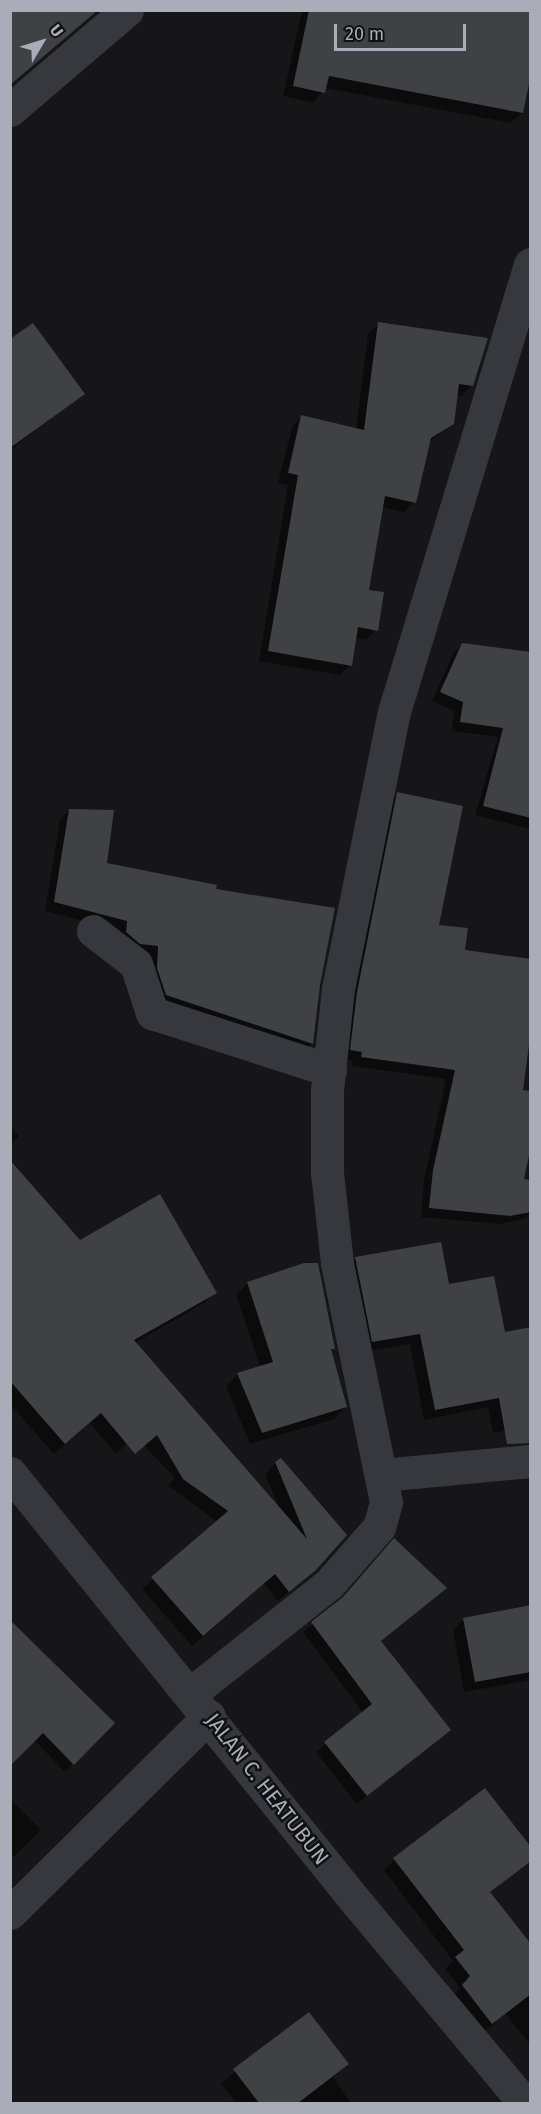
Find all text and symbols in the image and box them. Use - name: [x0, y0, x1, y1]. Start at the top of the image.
- north arrow: [12, 12, 72, 72]
- scale bar: [337, 12, 469, 50]
- text: U: [46, 21, 67, 41]
- text: 20 m: [345, 23, 384, 45]
- street label: JALAN C. HEATUBUN: [200, 1708, 334, 1870]

